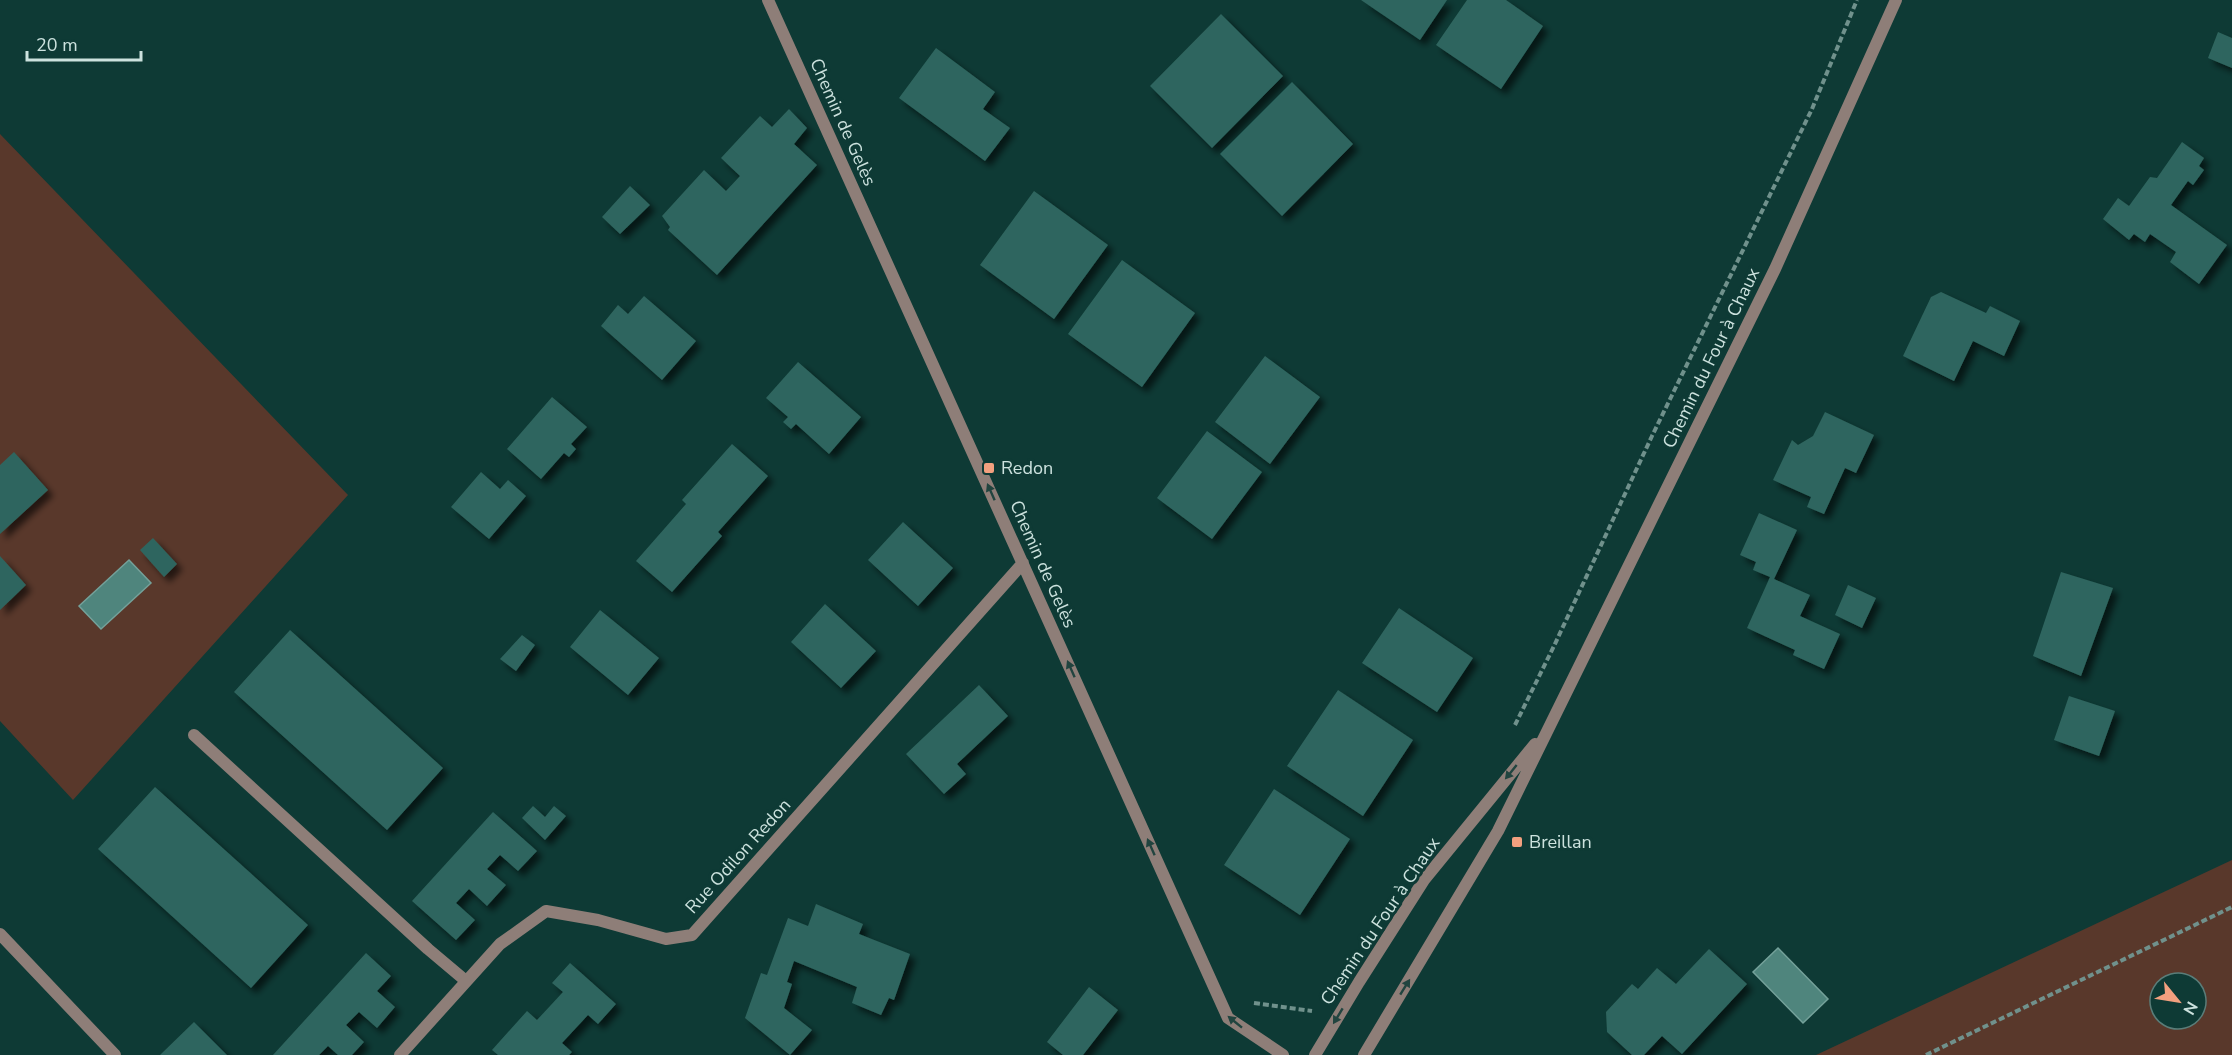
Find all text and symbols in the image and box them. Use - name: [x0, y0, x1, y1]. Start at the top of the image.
- scale bar: [27, 24, 141, 62]
- text: 20 m: [36, 33, 78, 57]
- street label: Chemin de Gelès: [804, 54, 882, 190]
- street label: Chemin du Four à Chaux: [1657, 263, 1765, 452]
- place label: Redon: [1001, 456, 1053, 480]
- marker: Redon: [982, 461, 996, 475]
- one-way arrow: [986, 483, 995, 500]
- street label: Chemin de Gelès: [1004, 496, 1082, 632]
- one-way arrow: [1066, 660, 1076, 678]
- one-way arrow: [1505, 764, 1518, 780]
- street label: Rue Odilon Redon: [680, 793, 796, 919]
- place label: Breillan: [1529, 830, 1592, 854]
- street label: Chemin du Four à Chaux: [1315, 832, 1446, 1010]
- marker: Breillan: [1510, 835, 1524, 849]
- one-way arrow: [1146, 838, 1155, 856]
- north arrow: [2148, 971, 2208, 1031]
- one-way arrow: [1399, 979, 1410, 995]
- text: N: [2178, 997, 2203, 1019]
- one-way arrow: [1333, 1008, 1344, 1024]
- one-way arrow: [1227, 1015, 1243, 1028]

